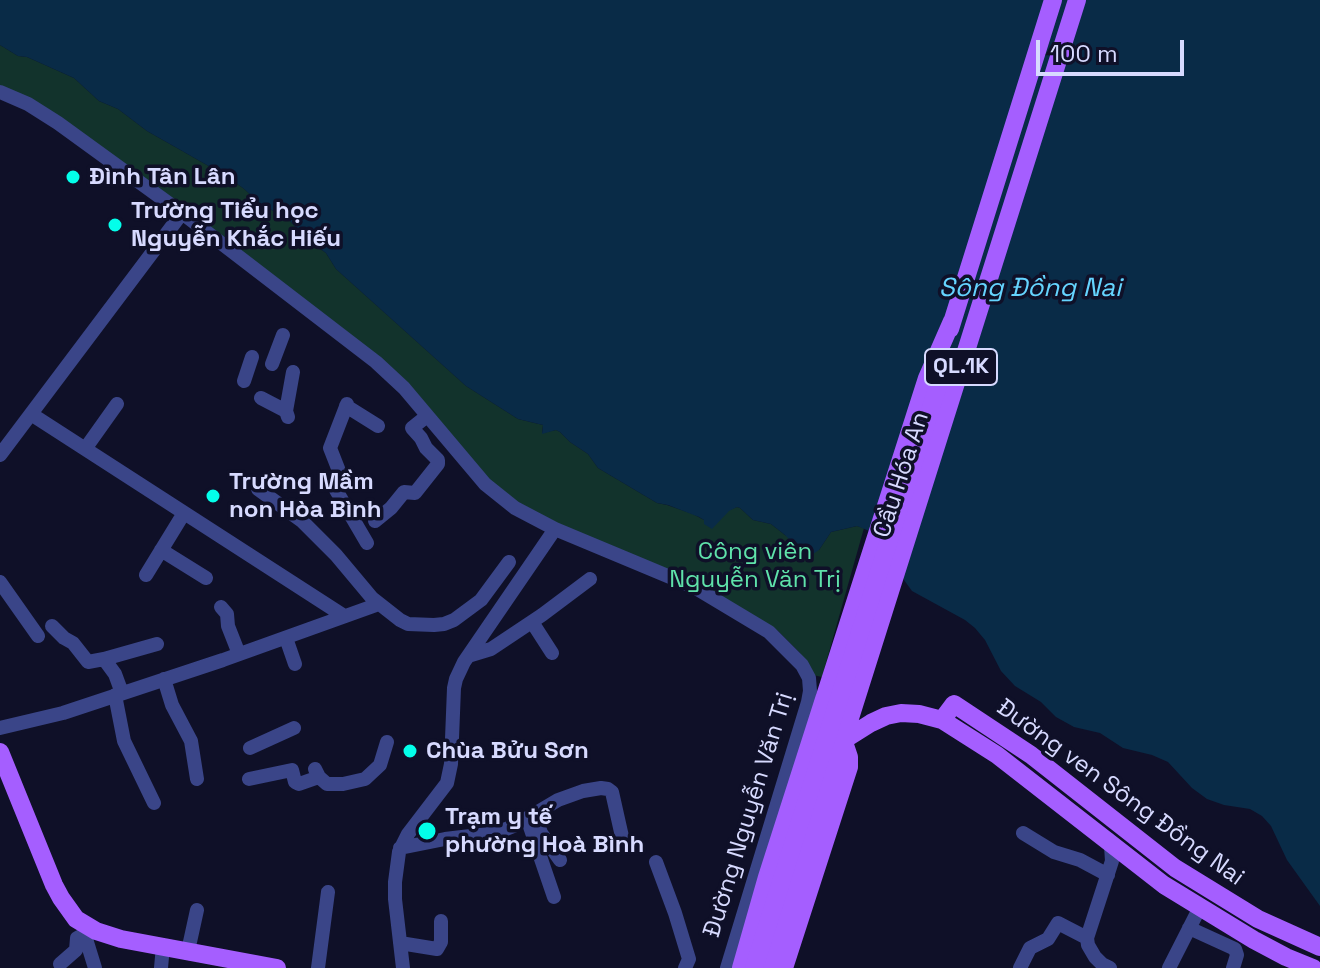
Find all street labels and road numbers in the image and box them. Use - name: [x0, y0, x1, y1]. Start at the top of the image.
- road number: QL.1K: [925, 349, 997, 385]
- street label: Cầu Hóa An: [868, 409, 936, 541]
- street label: Đường Nguyễn Văn Trị: [698, 689, 800, 941]
- street label: Đường ven Sông Đồng Nai: [991, 694, 1249, 892]

